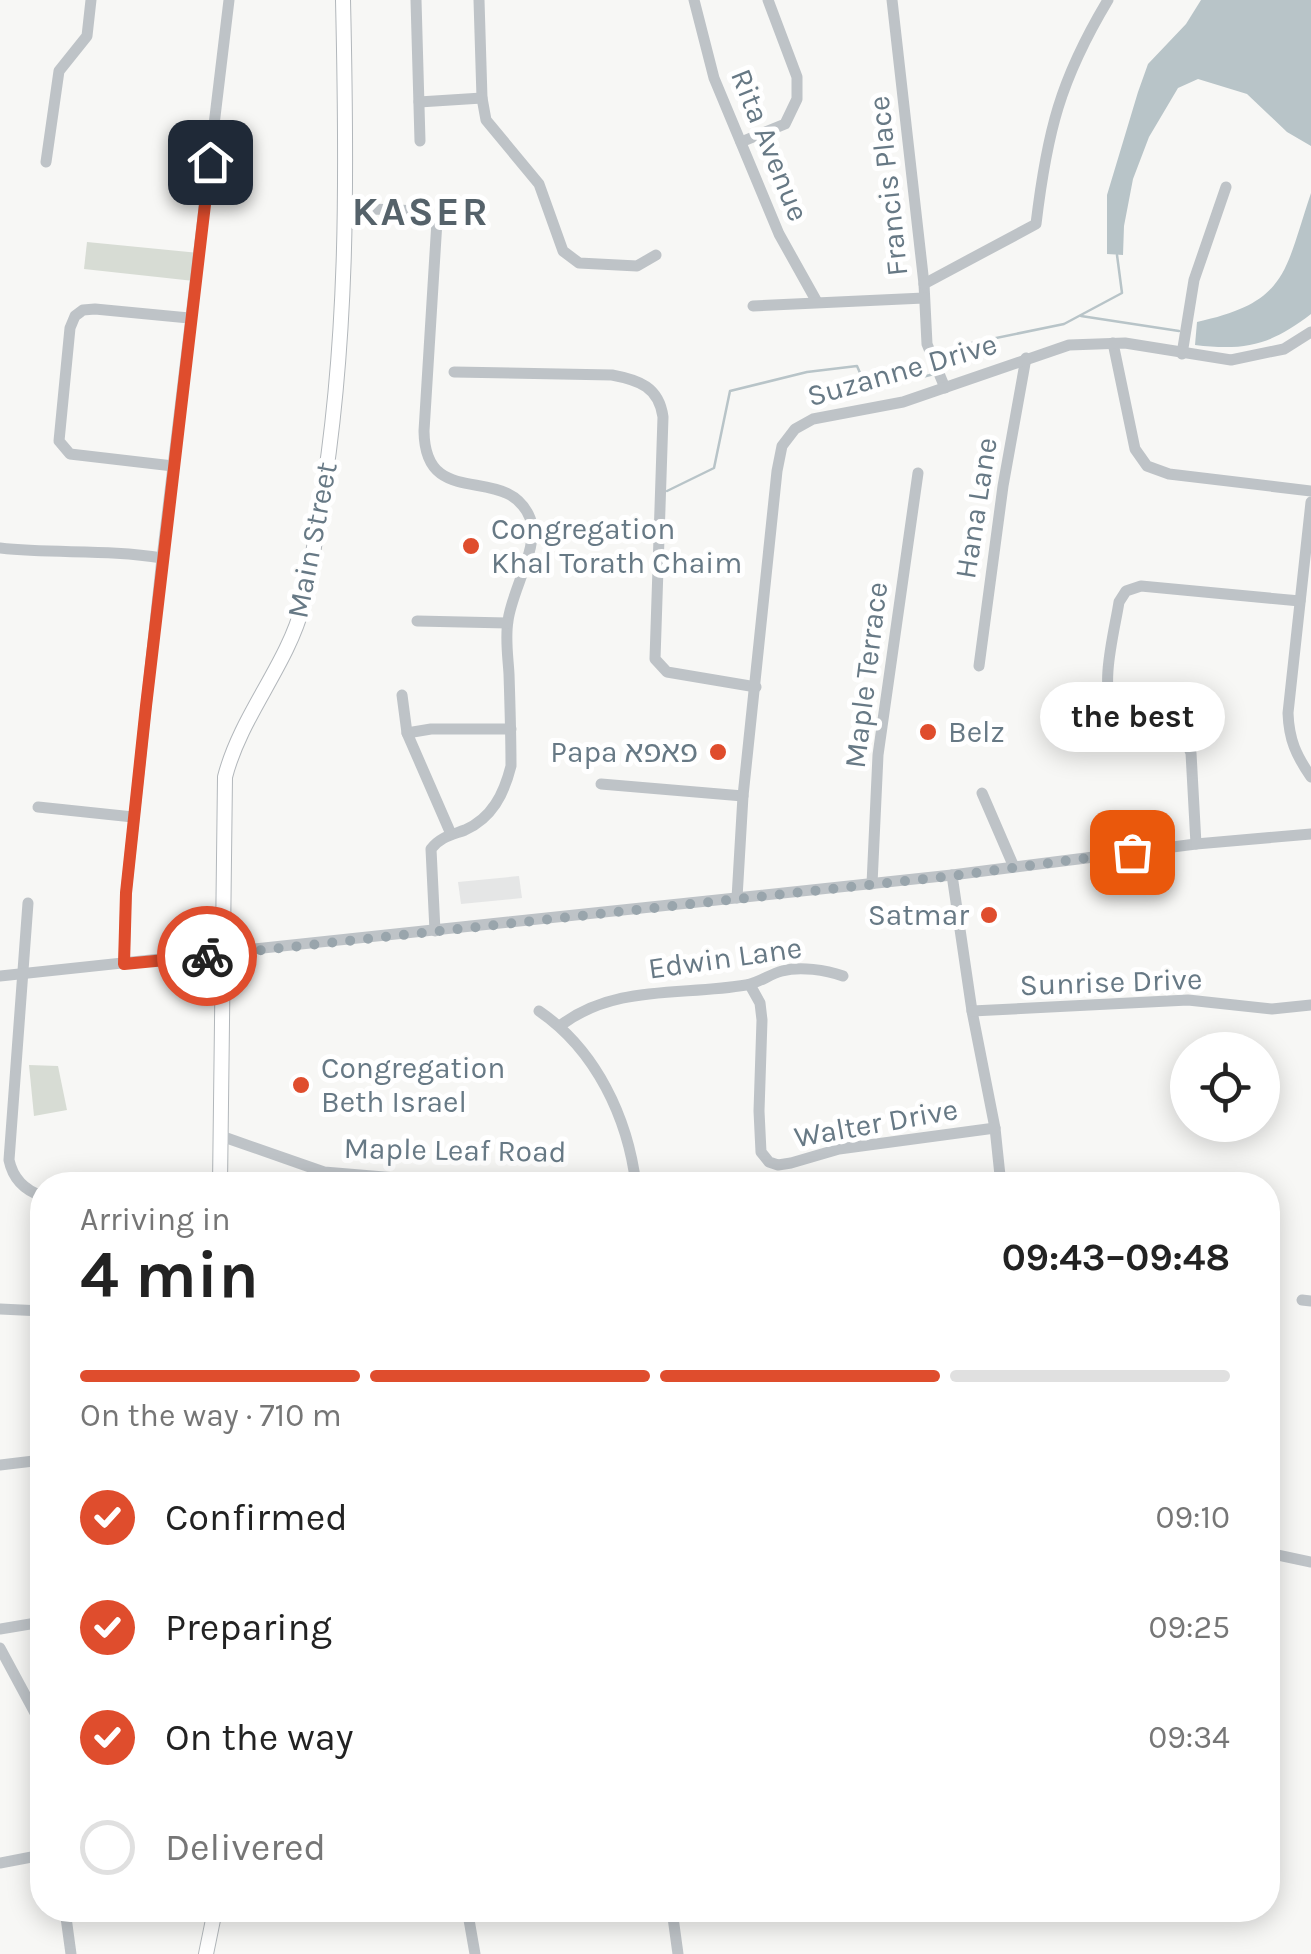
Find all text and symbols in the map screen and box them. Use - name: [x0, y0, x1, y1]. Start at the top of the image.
- street label: Rita Avenue: [723, 64, 817, 226]
- street label: Francis Place: [861, 94, 915, 278]
- pin: [168, 120, 253, 205]
- icon: home: [183, 135, 238, 190]
- district label: KASER: [352, 188, 490, 235]
- street label: Suzanne Drive: [803, 326, 1001, 414]
- street label: Hana Lane: [947, 435, 1005, 581]
- street label: Main Street: [279, 459, 345, 621]
- place label: Congregation Khal Torath Chaim: [491, 511, 742, 581]
- marker: Congregation Khal Torath Chaim: [460, 535, 482, 557]
- street label: Maple Terrace: [837, 580, 895, 770]
- callout: the best: [1040, 682, 1224, 752]
- text: the best: [1071, 698, 1194, 735]
- place label: Belz: [948, 714, 1005, 750]
- marker: Belz: [917, 721, 939, 743]
- place label: Papa פאפא: [550, 734, 698, 770]
- marker: Papa פאפא: [707, 741, 729, 763]
- pin: [1090, 810, 1175, 895]
- icon: bag: [1105, 825, 1160, 880]
- place label: Satmar: [868, 897, 969, 933]
- marker: Satmar: [978, 904, 1000, 926]
- courier: [157, 906, 257, 1006]
- icon: bike: [180, 929, 235, 984]
- street label: Edwin Lane: [646, 929, 804, 987]
- street label: Sunrise Drive: [1019, 961, 1203, 1003]
- map controls: [1170, 1032, 1280, 1142]
- button: locate: [1170, 1032, 1280, 1142]
- place label: Congregation Beth Israel: [321, 1050, 505, 1120]
- marker: Congregation Beth Israel: [290, 1074, 312, 1096]
- street label: Walter Drive: [791, 1091, 961, 1155]
- street label: Maple Leaf Road: [343, 1130, 567, 1170]
- text: Arriving in: [80, 1201, 231, 1238]
- text: 09:43–09:48: [1002, 1235, 1230, 1280]
- text: 4 min: [80, 1237, 259, 1313]
- text: On the way · 710 m: [80, 1397, 342, 1434]
- icon: check: [80, 1490, 135, 1545]
- text: Confirmed: [165, 1495, 348, 1540]
- text: 09:10: [1156, 1499, 1230, 1536]
- icon: check: [80, 1600, 135, 1655]
- text: Preparing: [165, 1605, 332, 1650]
- text: 09:25: [1148, 1609, 1230, 1646]
- icon: check: [80, 1710, 135, 1765]
- text: On the way: [165, 1715, 353, 1760]
- text: 09:34: [1148, 1719, 1230, 1756]
- text: Delivered: [165, 1825, 326, 1870]

